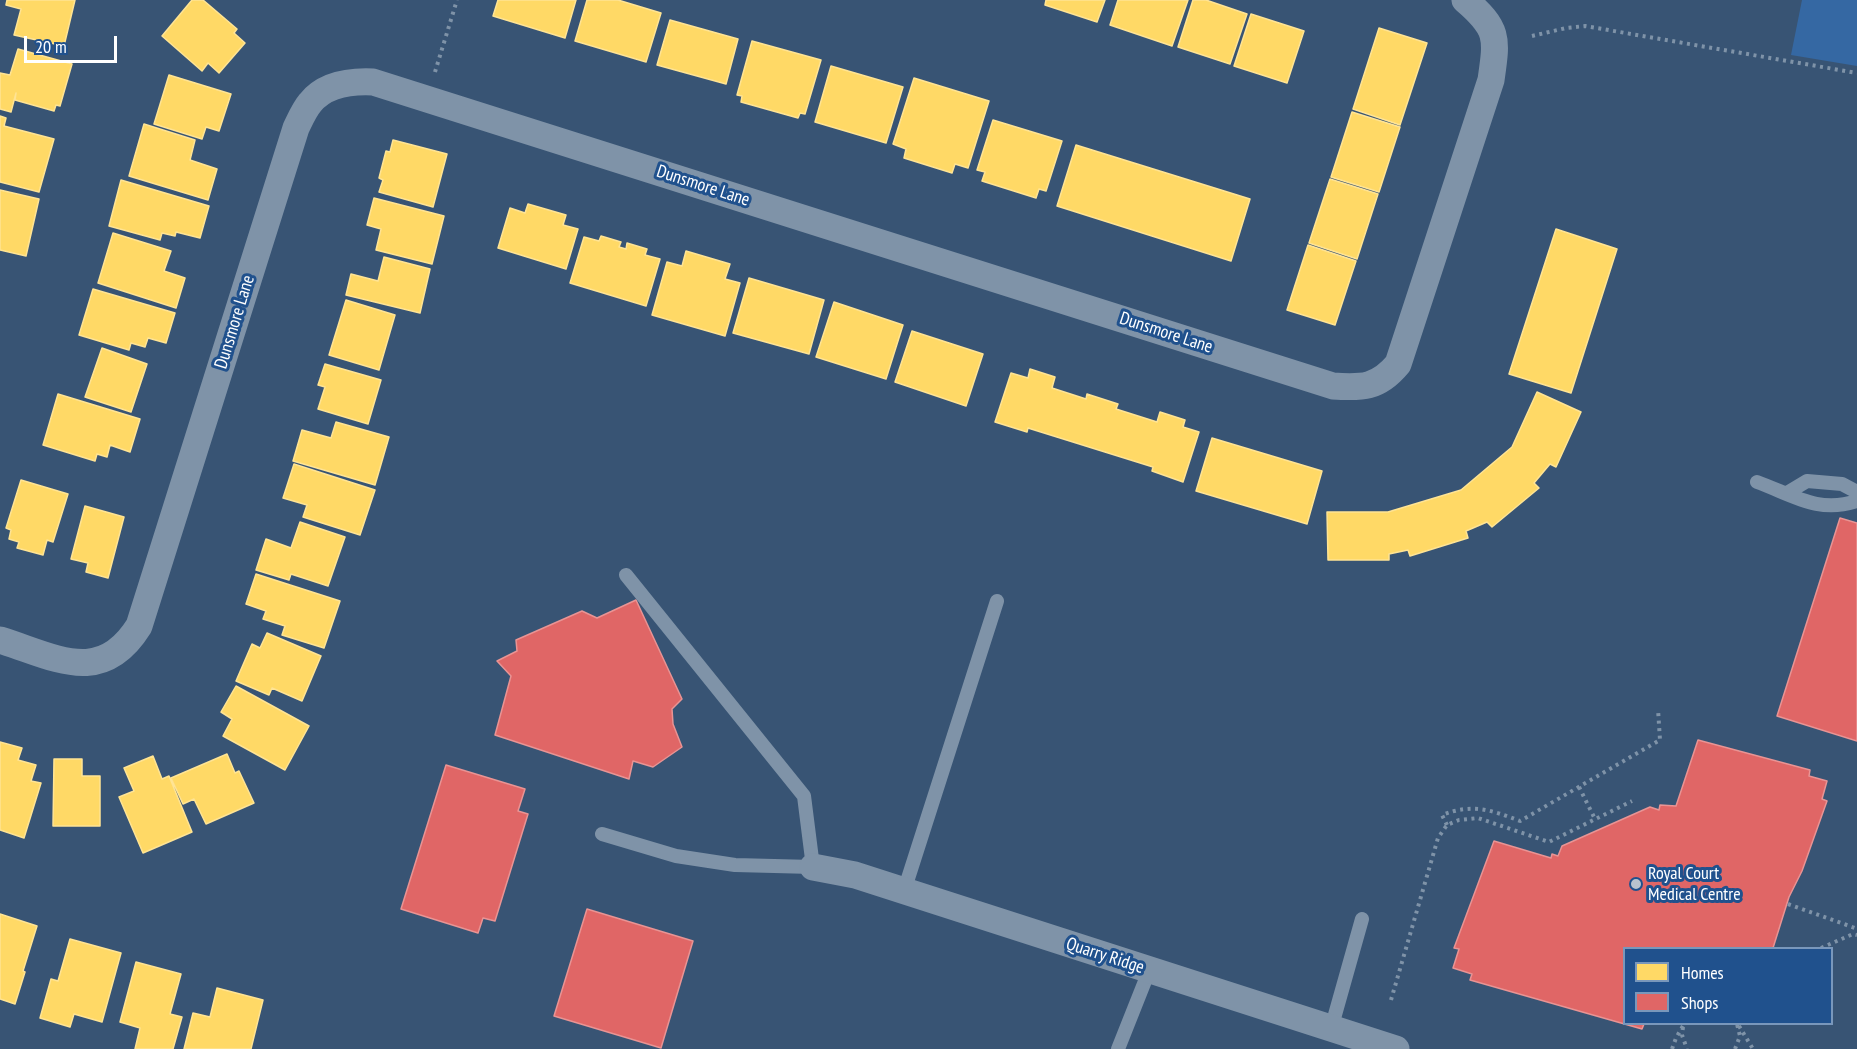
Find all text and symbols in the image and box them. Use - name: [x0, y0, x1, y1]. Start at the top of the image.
- scale bar: [27, 24, 120, 62]
- text: 20 m: [35, 35, 67, 58]
- street label: Dunsmore Lane: [654, 161, 752, 211]
- street label: Dunsmore Lane: [211, 273, 259, 371]
- street label: Dunsmore Lane: [1117, 308, 1215, 358]
- place label: Royal Court Medical Centre: [1648, 863, 1741, 906]
- marker: Royal Court Medical Centre: [1629, 877, 1643, 891]
- street label: Quarry Ridge: [1063, 933, 1147, 979]
- legend: [1623, 947, 1833, 1025]
- text: Homes: [1681, 961, 1724, 984]
- text: Shops: [1681, 991, 1718, 1014]

